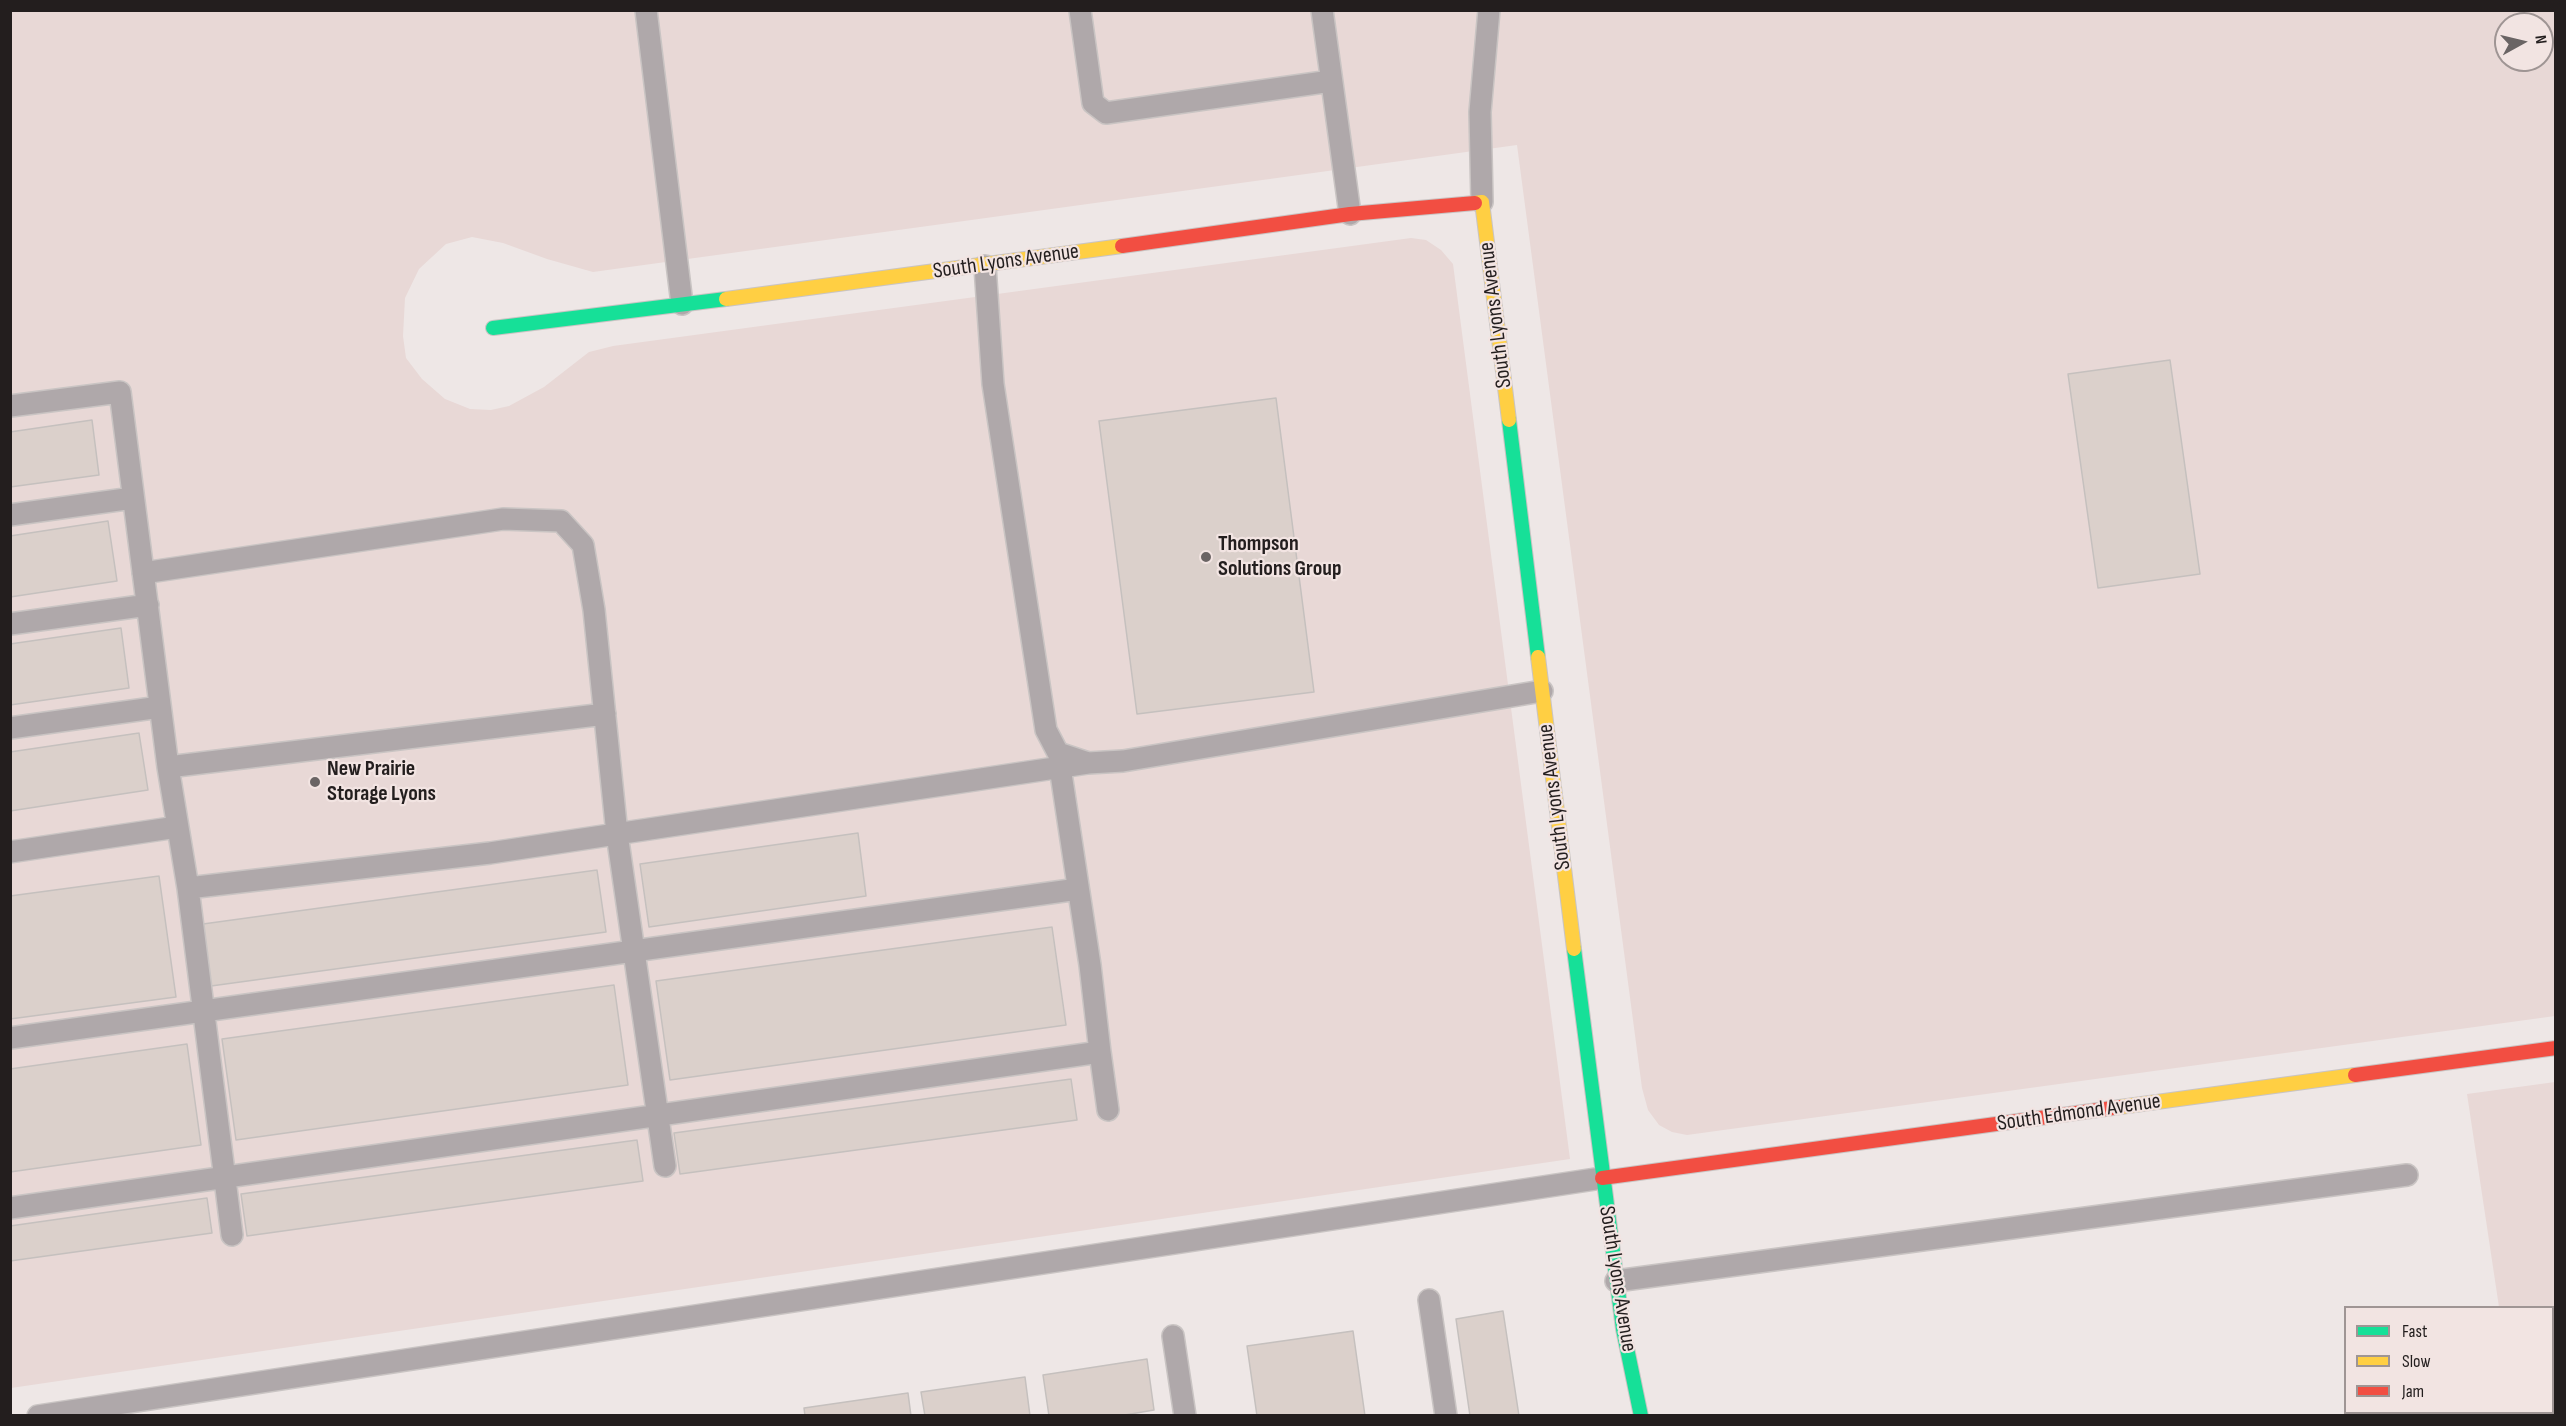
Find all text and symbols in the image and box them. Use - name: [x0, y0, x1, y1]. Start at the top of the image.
- north arrow: [2494, 12, 2554, 72]
- text: N: [2530, 34, 2550, 45]
- street label: South Lyons Avenue: [931, 239, 1081, 285]
- street label: South Lyons Avenue: [1474, 240, 1518, 390]
- place label: Thompson Solutions Group: [1218, 531, 1341, 582]
- marker: Thompson Solutions Group: [1199, 550, 1213, 564]
- street label: South Lyons Avenue: [1533, 722, 1577, 872]
- place label: New Prairie Storage Lyons: [327, 756, 436, 807]
- marker: New Prairie Storage Lyons: [308, 775, 322, 789]
- street label: South Edmond Avenue: [1996, 1088, 2162, 1138]
- street label: South Lyons Avenue: [1592, 1204, 1642, 1354]
- legend: [2344, 1306, 2554, 1414]
- text: Fast: [2402, 1321, 2427, 1342]
- text: Slow: [2402, 1351, 2431, 1372]
- text: Jam: [2402, 1381, 2424, 1402]

